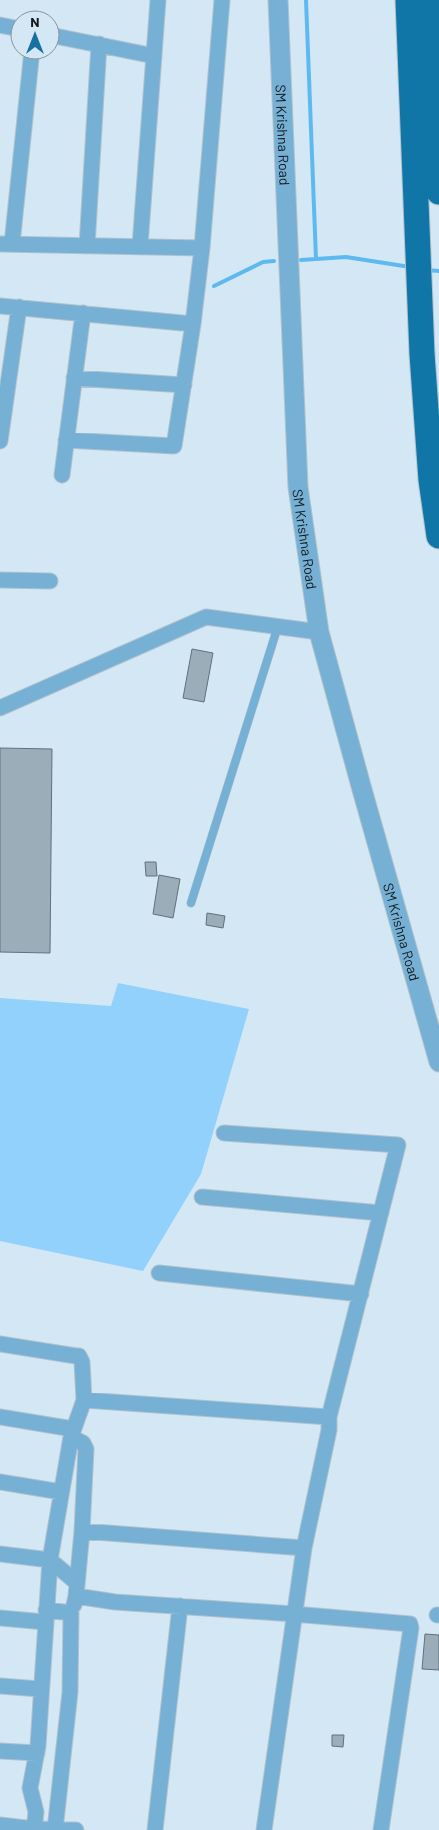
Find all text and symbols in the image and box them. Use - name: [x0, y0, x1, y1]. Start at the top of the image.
- north arrow: [10, 10, 60, 60]
- text: N: [30, 13, 40, 30]
- street label: SM Krishna Road: [273, 84, 294, 186]
- street label: SM Krishna Road: [290, 488, 321, 590]
- street label: SM Krishna Road: [380, 881, 424, 983]

